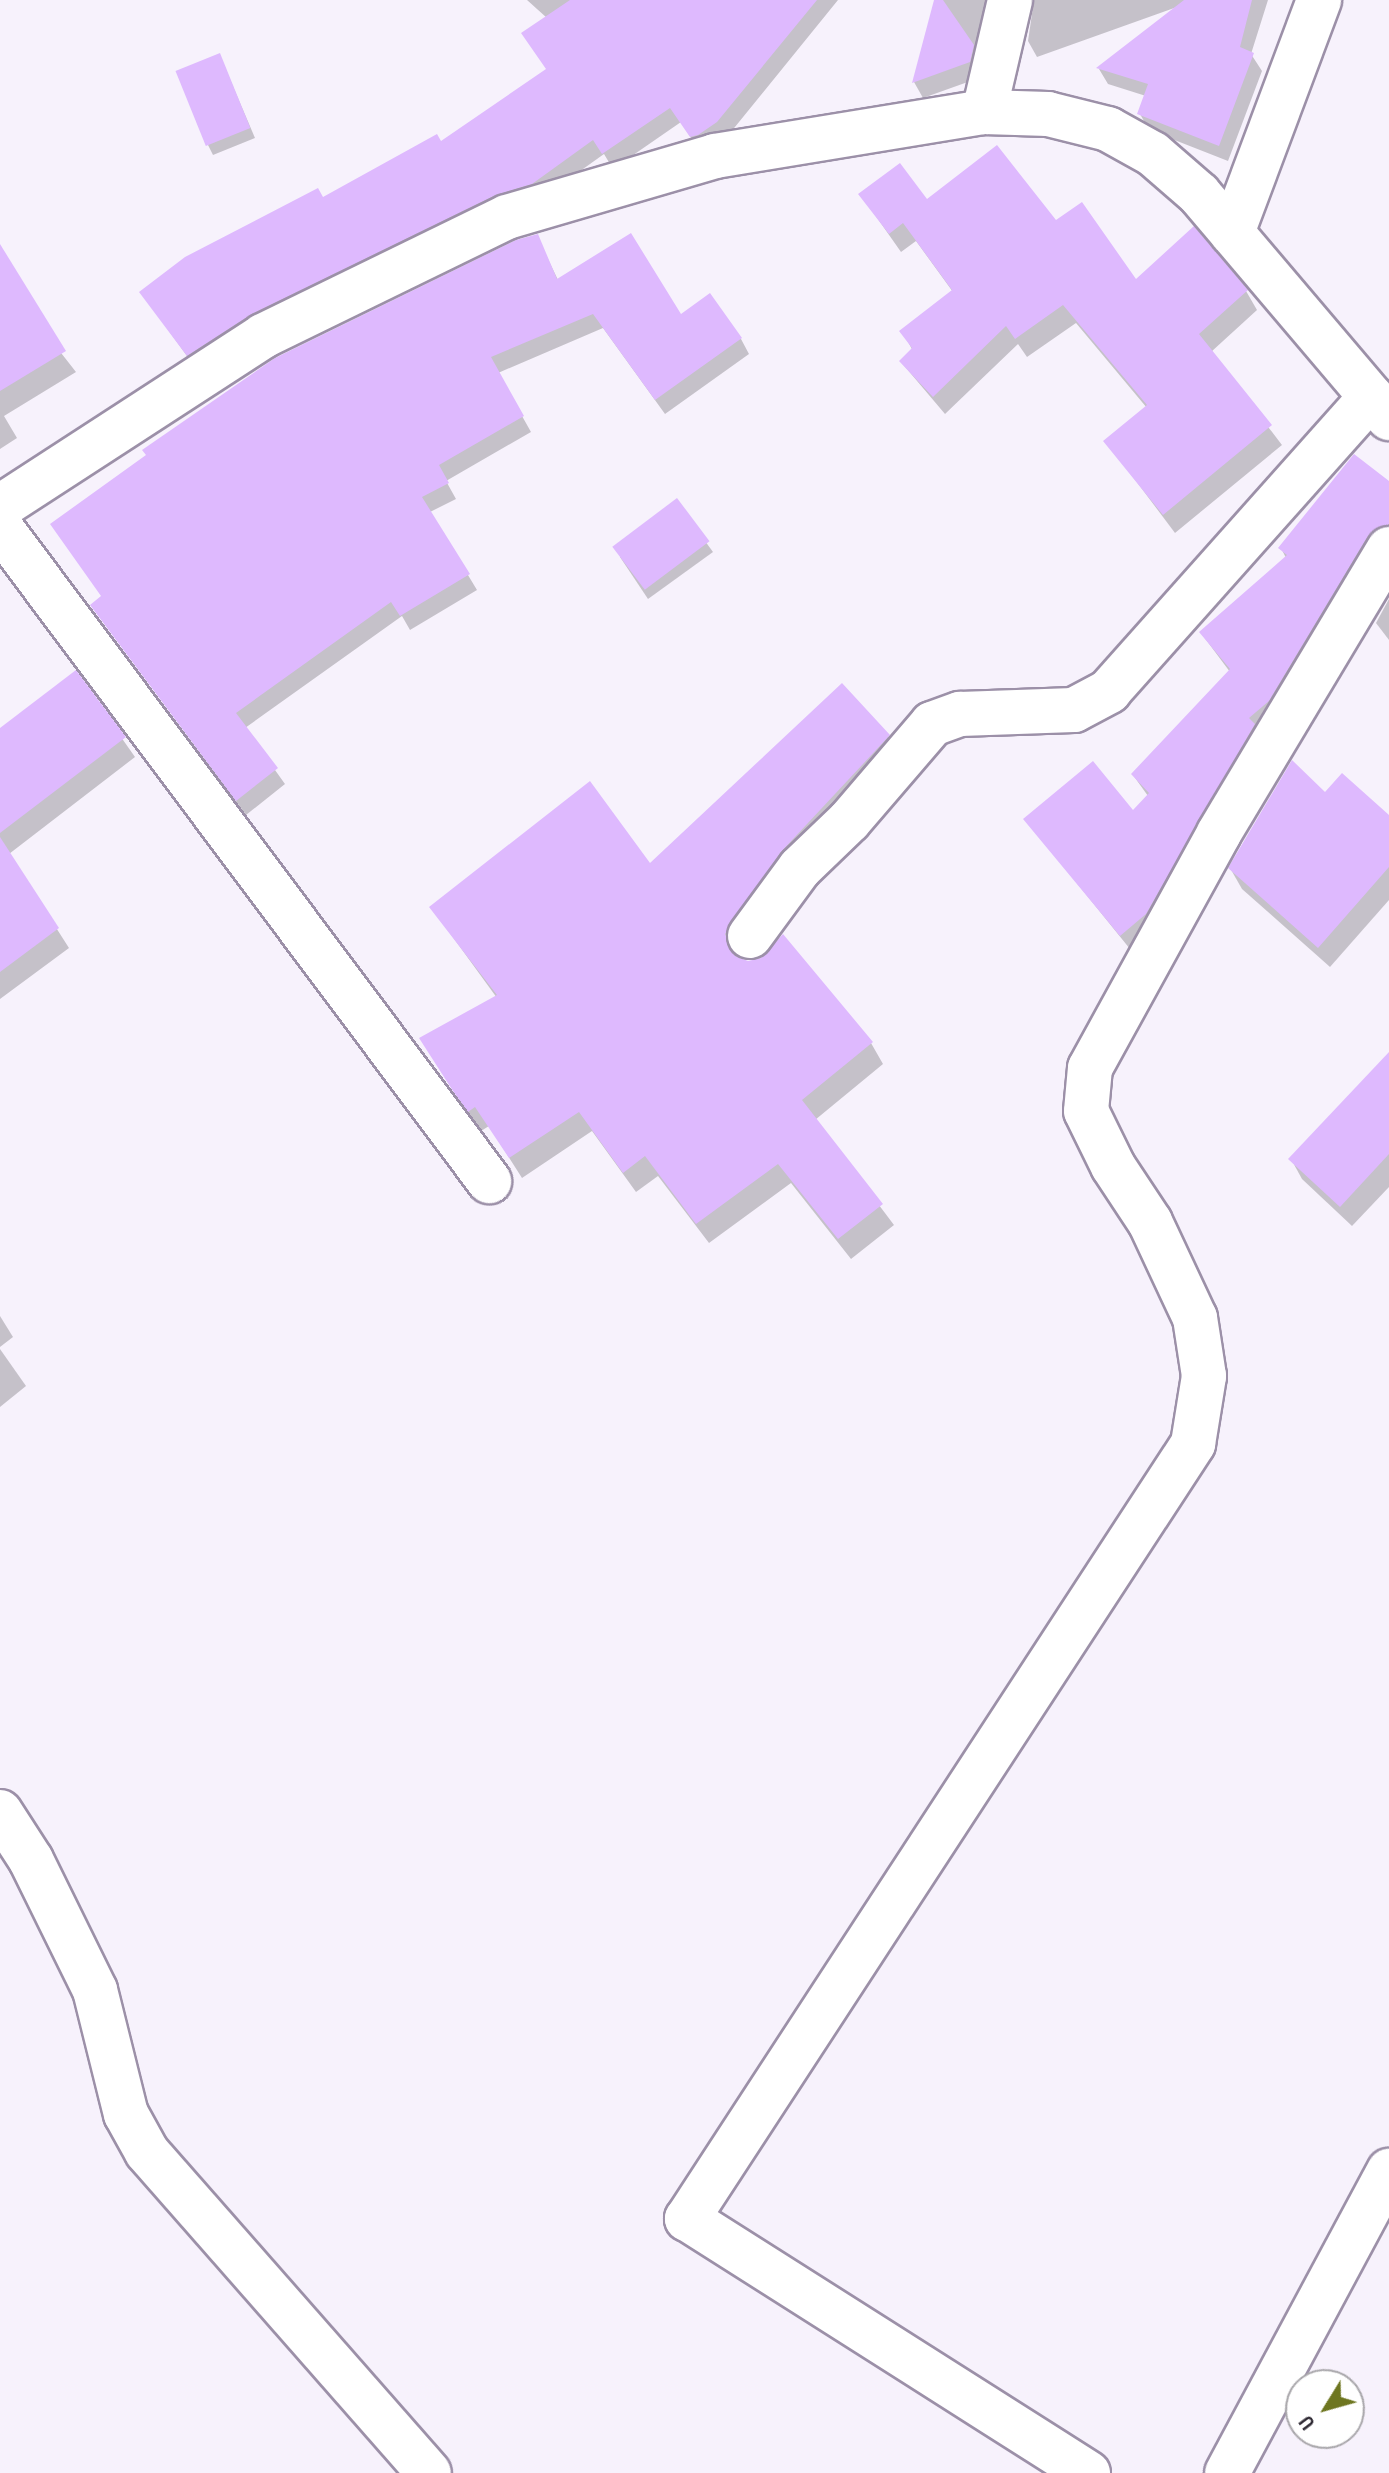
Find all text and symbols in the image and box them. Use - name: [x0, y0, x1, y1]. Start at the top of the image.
- north arrow: [1285, 2369, 1365, 2449]
- text: U: [1293, 2410, 1321, 2435]

